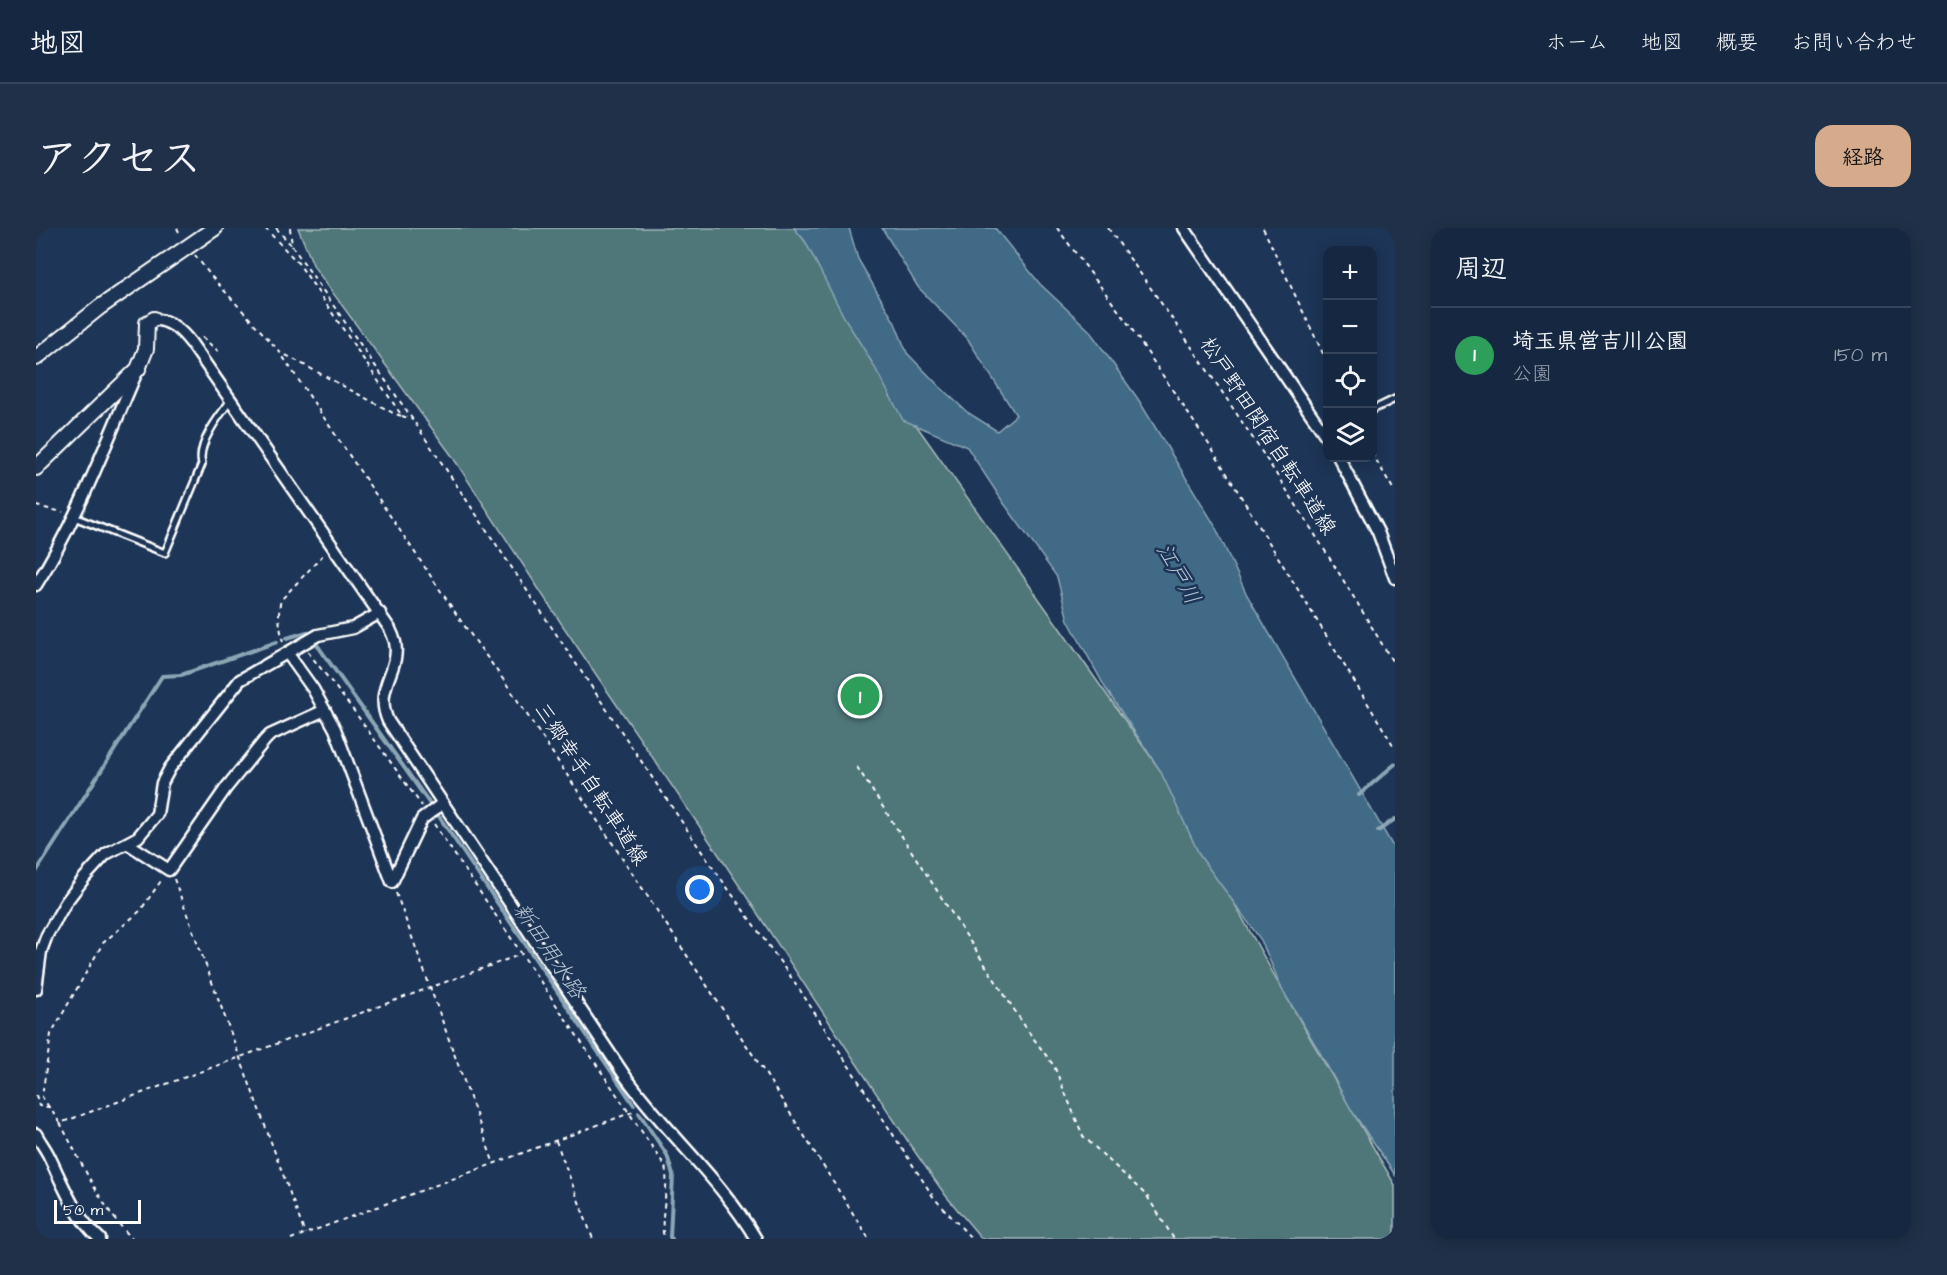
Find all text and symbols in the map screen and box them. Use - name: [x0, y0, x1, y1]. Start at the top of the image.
- text: 地図: [30, 24, 86, 63]
- text: ホーム: [1546, 28, 1608, 57]
- text: 地図: [1641, 28, 1683, 57]
- text: 概要: [1716, 28, 1758, 57]
- text: お問い合わせ: [1791, 28, 1917, 57]
- button: 経路: [1815, 125, 1911, 187]
- text: アクセス: [36, 131, 201, 189]
- map controls: [1323, 246, 1377, 462]
- button: +: [1323, 246, 1377, 300]
- text: 周辺: [1455, 251, 1507, 287]
- button: −: [1323, 300, 1377, 354]
- text: 埼玉県営吉川公園: [1512, 326, 1688, 357]
- street label: 松戸野田関宿自転車道線: [1193, 331, 1343, 541]
- text: 1: [1473, 341, 1476, 369]
- text: 150 m: [1834, 341, 1887, 369]
- button: locate: [1323, 354, 1377, 408]
- text: 公園: [1512, 360, 1552, 388]
- button: layers: [1323, 408, 1377, 462]
- water label: 江戸川: [1148, 538, 1208, 610]
- pin: 1: [840, 674, 880, 718]
- street label: 三郷幸手自転車道線: [527, 697, 655, 871]
- your location: [685, 875, 714, 904]
- water label: 新田用水路: [505, 897, 594, 1007]
- scale bar: [54, 1197, 141, 1224]
- text: 50 m: [63, 1199, 103, 1221]

